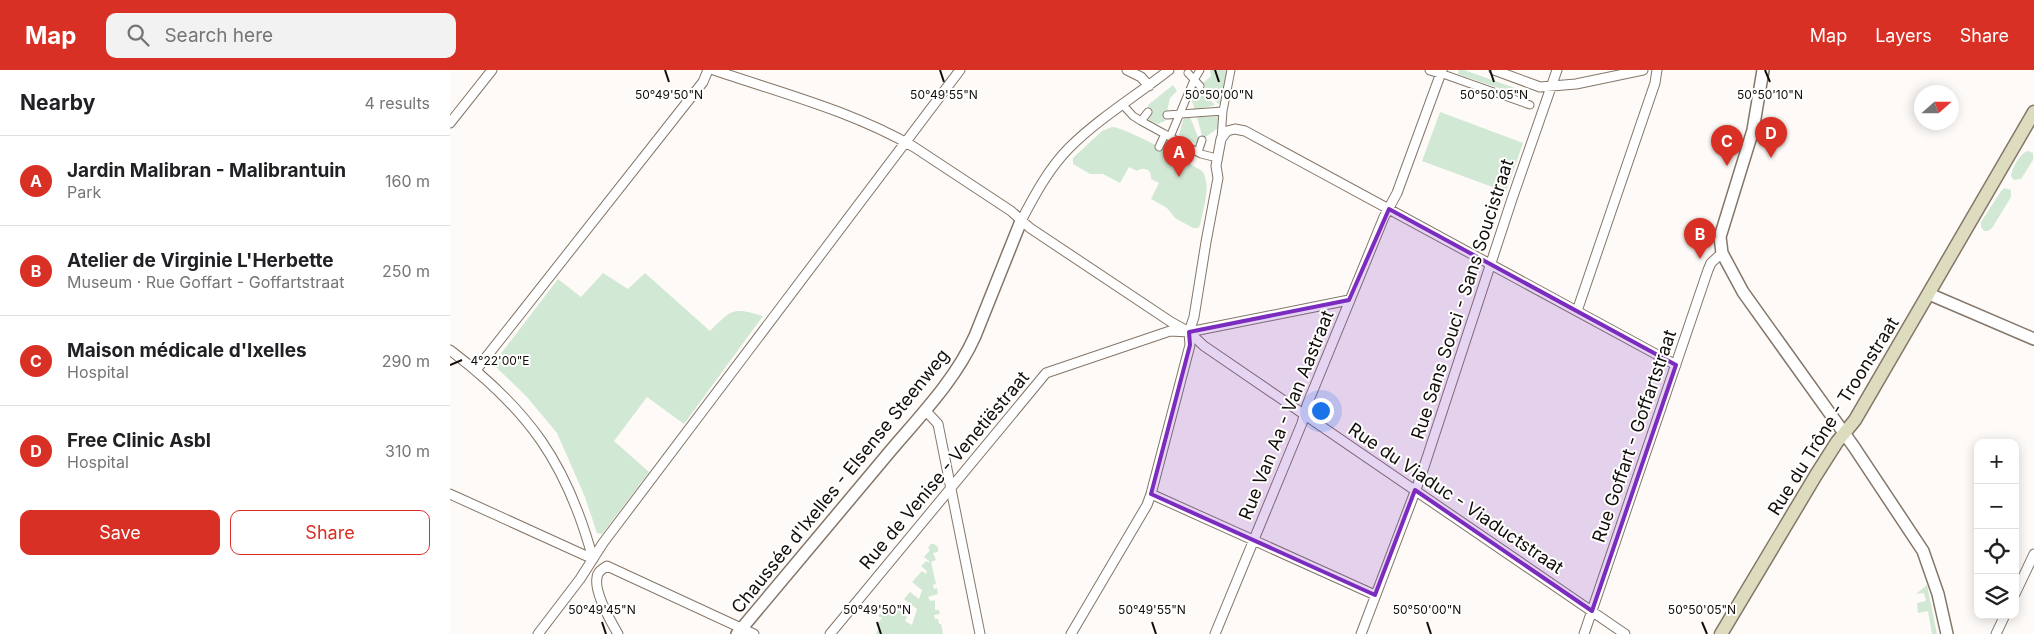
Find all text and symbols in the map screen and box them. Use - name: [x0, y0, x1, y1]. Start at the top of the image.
- search box: [106, 13, 456, 58]
- text: Map: [25, 21, 76, 50]
- icon: search: [124, 21, 152, 49]
- text: Search here: [164, 24, 273, 47]
- text: Map: [1810, 25, 1847, 46]
- text: Layers: [1875, 25, 1932, 46]
- text: Share: [1960, 25, 2009, 46]
- north arrow: [1914, 85, 1959, 130]
- text: 50°49'50"N: [635, 87, 703, 102]
- text: 50°49'55"N: [910, 87, 978, 102]
- text: 50°50'00"N: [1185, 87, 1253, 102]
- text: 50°50'05"N: [1460, 87, 1528, 102]
- text: 50°50'10"N: [1737, 87, 1803, 102]
- text: Nearby: [20, 90, 95, 115]
- text: 4 results: [365, 93, 430, 113]
- pin: D: [1755, 117, 1787, 158]
- pin: C: [1711, 125, 1743, 166]
- pin: A: [1163, 136, 1195, 177]
- street label: Rue Sans Souci - Sans Soucistraat: [1407, 156, 1517, 442]
- text: Jardin Malibran - Malibrantuin: [67, 159, 346, 182]
- text: A: [30, 171, 42, 191]
- text: 160 m: [385, 171, 430, 191]
- text: Park: [67, 182, 101, 202]
- pin: B: [1684, 218, 1716, 259]
- text: Atelier de Virginie L'Herbette: [67, 249, 334, 272]
- text: B: [31, 261, 41, 281]
- text: 250 m: [382, 261, 430, 281]
- text: Museum · Rue Goffart - Goffartstraat: [67, 272, 344, 292]
- street label: Rue Van Aa - Van Aastraat: [1234, 307, 1338, 523]
- street label: Rue du Trône - Troonstraat: [1763, 313, 1903, 519]
- street label: Rue Goffart - Goffartstraat: [1588, 327, 1680, 545]
- text: Maison médicale d'Ixelles: [67, 339, 307, 362]
- street label: Chaussée d'Ixelles - Elsense Steenweg: [727, 345, 953, 617]
- text: C: [30, 351, 42, 371]
- text: 290 m: [382, 351, 430, 371]
- text: 4°22'00"E: [470, 353, 530, 368]
- text: Hospital: [67, 362, 129, 382]
- street label: Rue de Venise - Venetiëstraat: [855, 367, 1033, 573]
- your location: [1308, 398, 1334, 424]
- street label: Rue du Viaduc - Viaductstraat: [1345, 418, 1567, 578]
- text: Free Clinic Asbl: [67, 429, 211, 452]
- map controls: [1974, 439, 2019, 619]
- button: +: [1974, 439, 2019, 484]
- text: D: [30, 441, 42, 461]
- text: 310 m: [385, 441, 430, 461]
- text: Hospital: [67, 452, 129, 472]
- button: −: [1974, 484, 2019, 529]
- button: Save: [20, 510, 220, 555]
- button: Share: [230, 510, 430, 555]
- button: locate: [1974, 529, 2019, 574]
- button: layers: [1974, 574, 2019, 619]
- text: 50°49'45"N: [568, 602, 636, 617]
- text: 50°49'50"N: [843, 602, 911, 617]
- text: 50°49'55"N: [1118, 602, 1186, 617]
- text: 50°50'00"N: [1393, 602, 1461, 617]
- text: 50°50'05"N: [1668, 602, 1736, 617]

